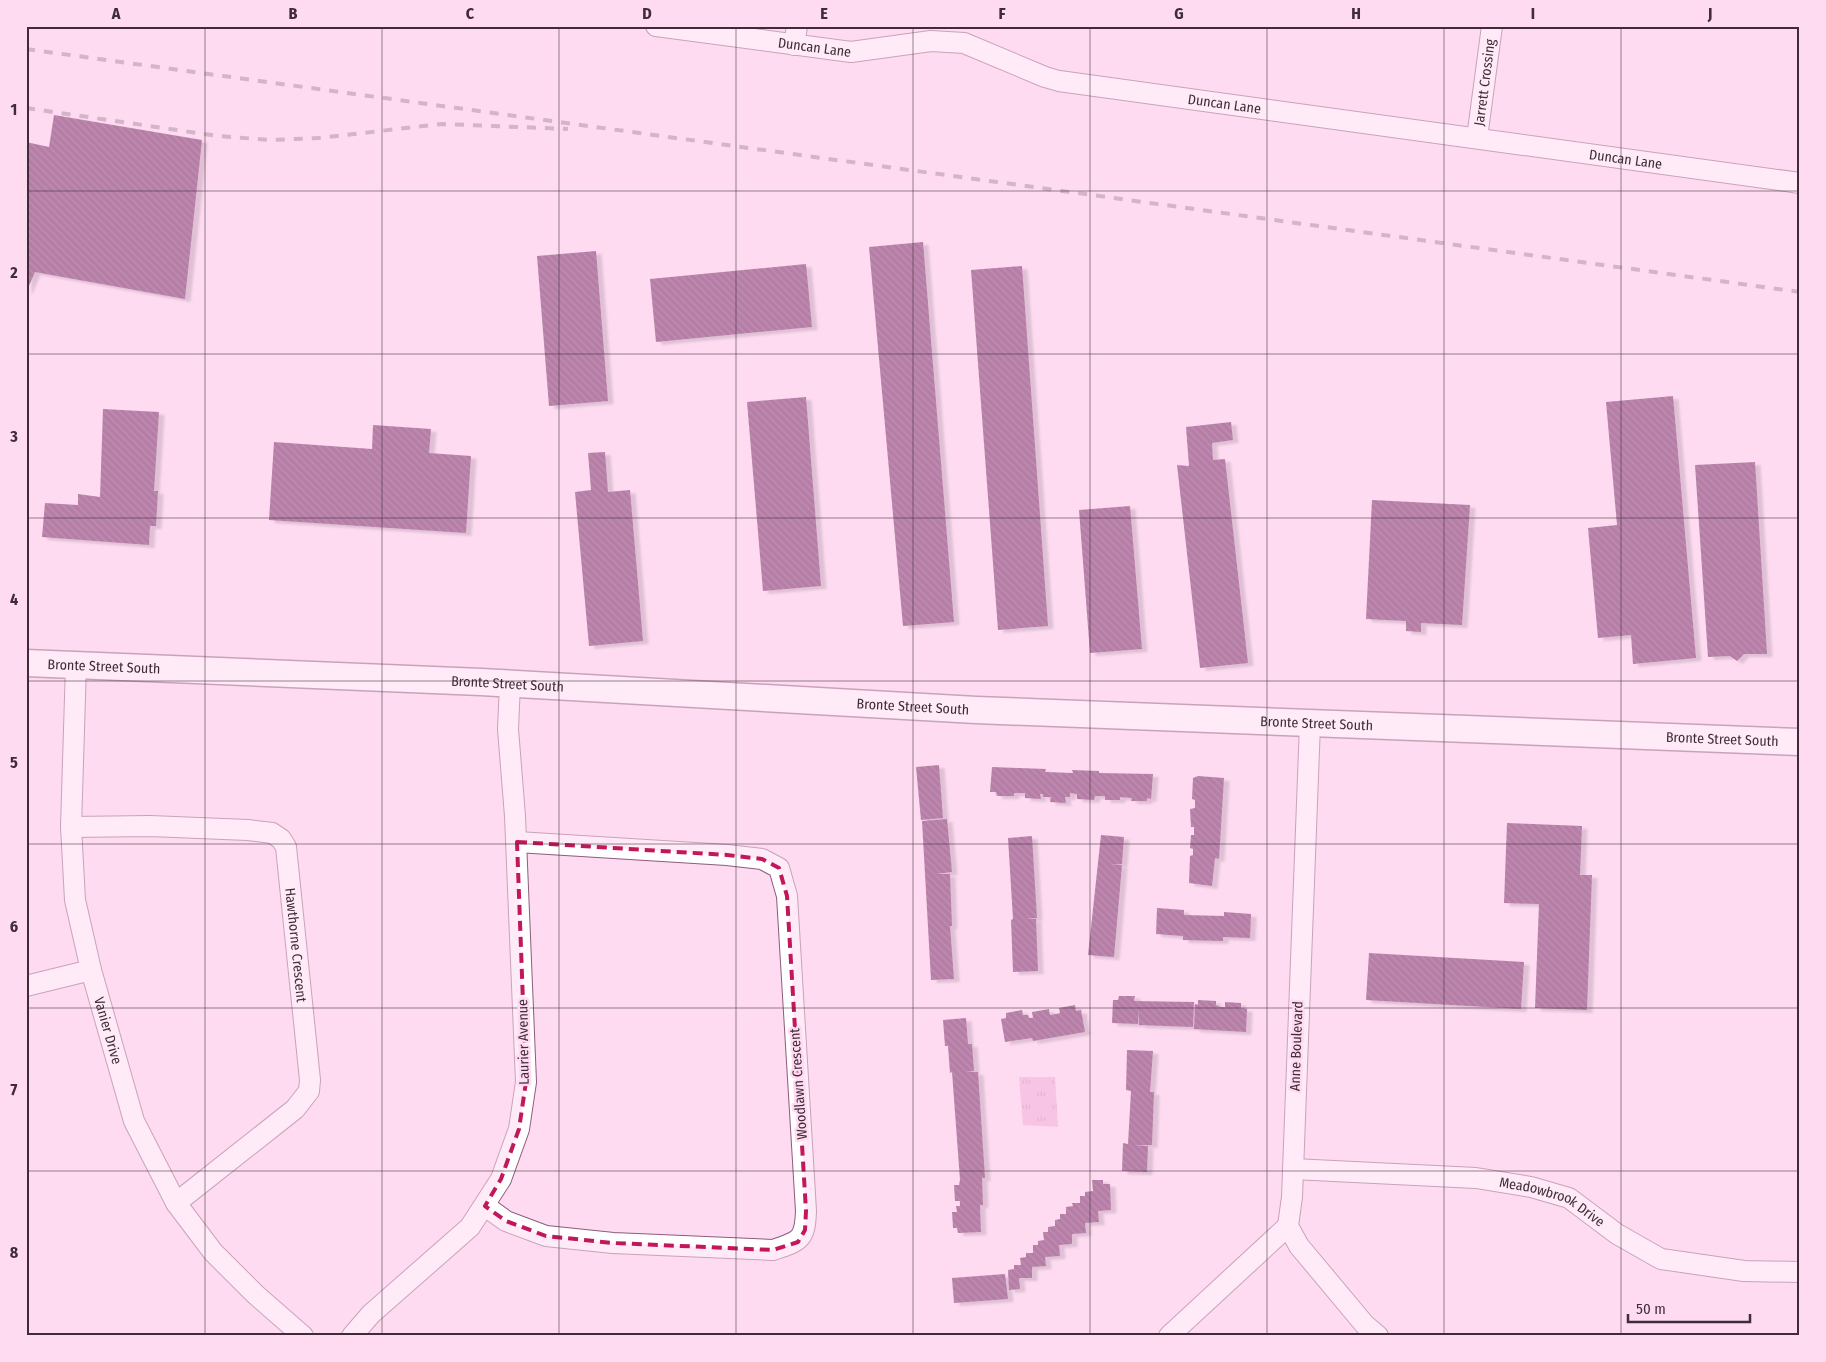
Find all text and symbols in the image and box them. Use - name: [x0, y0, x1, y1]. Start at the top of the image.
- text: A: [111, 4, 121, 23]
- text: B: [289, 4, 298, 23]
- text: C: [466, 4, 475, 23]
- text: D: [642, 4, 652, 23]
- text: E: [820, 4, 828, 23]
- text: F: [998, 4, 1006, 23]
- text: G: [1174, 4, 1184, 23]
- text: H: [1351, 4, 1361, 23]
- text: I: [1531, 4, 1535, 23]
- text: J: [1707, 4, 1712, 23]
- street label: Duncan Lane: [777, 34, 852, 61]
- street label: Jarrett Crossing: [1471, 38, 1499, 127]
- street label: Duncan Lane: [1187, 91, 1262, 118]
- text: 1: [11, 100, 17, 119]
- street label: Duncan Lane: [1588, 146, 1663, 173]
- text: 2: [9, 263, 18, 282]
- text: 3: [9, 427, 18, 446]
- text: 4: [10, 590, 18, 609]
- street label: Bronte Street South: [47, 656, 161, 678]
- street label: Bronte Street South: [451, 673, 564, 696]
- street label: Bronte Street South: [856, 695, 970, 719]
- street label: Bronte Street South: [1260, 713, 1373, 734]
- street label: Bronte Street South: [1665, 729, 1779, 750]
- text: 5: [10, 753, 18, 772]
- street label: Hawthorne Crescent: [281, 887, 310, 1004]
- text: 6: [10, 917, 18, 936]
- street label: Vanier Drive: [90, 995, 125, 1066]
- street label: Laurier Avenue: [514, 999, 533, 1085]
- street label: Anne Boulevard: [1286, 1001, 1307, 1091]
- street label: Woodlawn Crescent: [786, 1027, 811, 1140]
- text: 7: [11, 1080, 18, 1099]
- street label: Meadowbrook Drive: [1498, 1174, 1608, 1231]
- text: 8: [10, 1243, 19, 1262]
- scale bar: [1628, 1292, 1751, 1324]
- text: 50 m: [1636, 1300, 1666, 1318]

